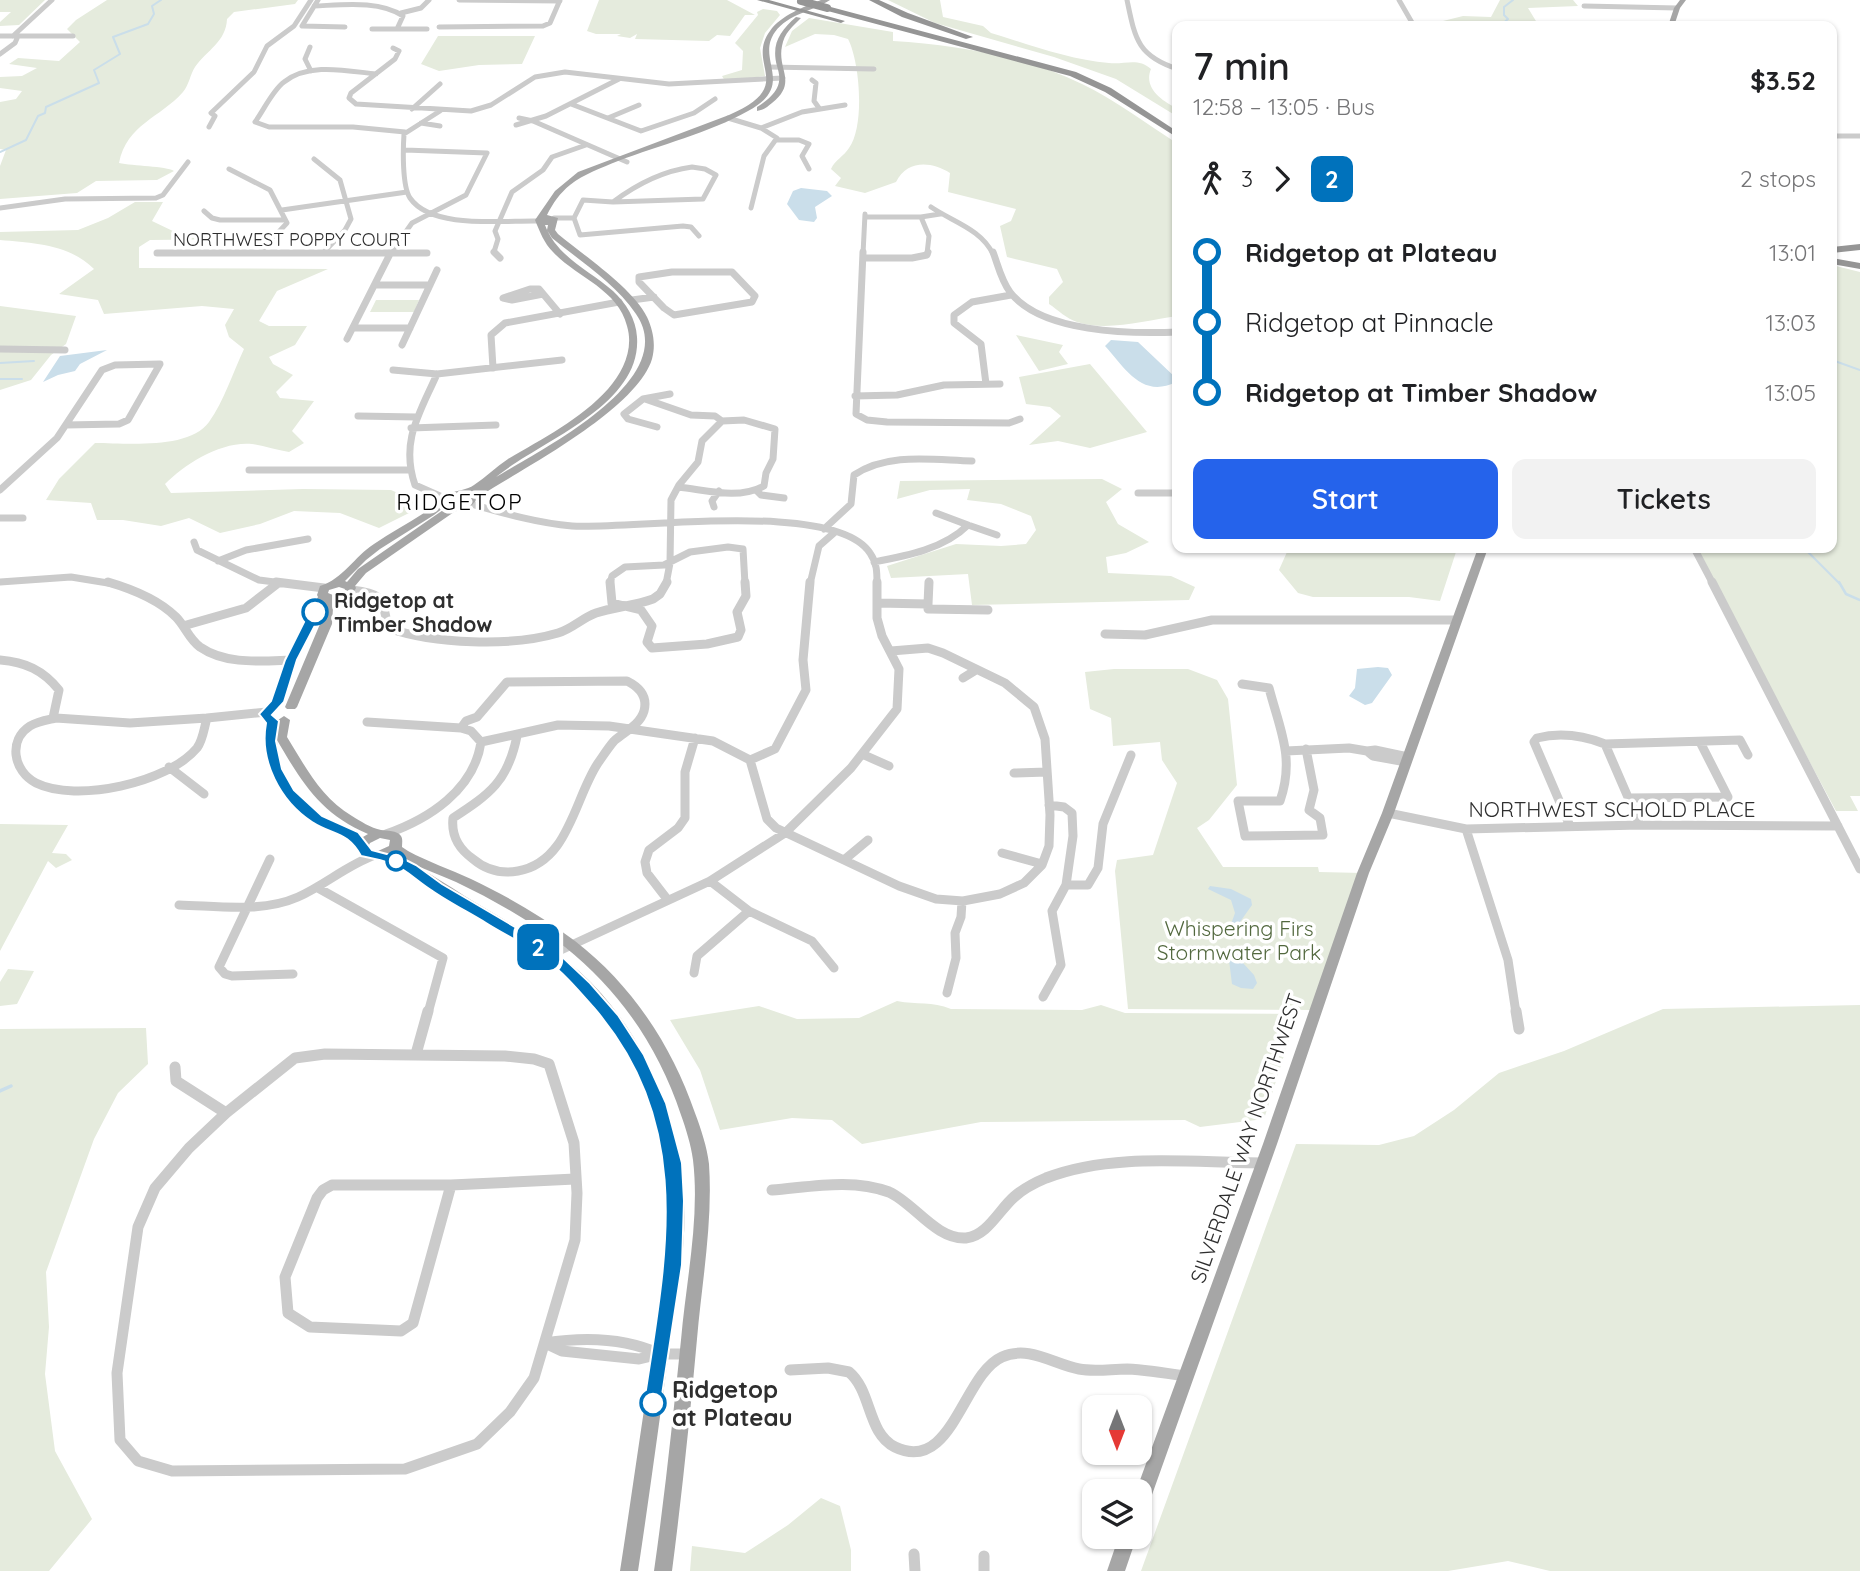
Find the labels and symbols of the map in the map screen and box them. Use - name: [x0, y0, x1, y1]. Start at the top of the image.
- street label: NORTHWEST POPPY COURT: [173, 228, 411, 251]
- district label: RIDGETOP: [396, 487, 524, 516]
- place label: Ridgetop at Timber Shadow: [334, 587, 493, 637]
- marker: Ridgetop at Timber Shadow: [302, 599, 328, 625]
- street label: NORTHWEST SCHOLD PLACE: [1469, 796, 1755, 822]
- unlabelled marker: [386, 851, 406, 871]
- park label: Whispering Firs Stormwater Park: [1157, 915, 1321, 965]
- line badge: 2: [515, 924, 561, 970]
- street label: SILVERDALE WAY NORTHWEST: [1184, 990, 1308, 1286]
- place label: Ridgetop at Plateau: [672, 1374, 793, 1432]
- marker: Ridgetop at Plateau: [640, 1390, 666, 1416]
- north arrow: [1082, 1395, 1152, 1465]

